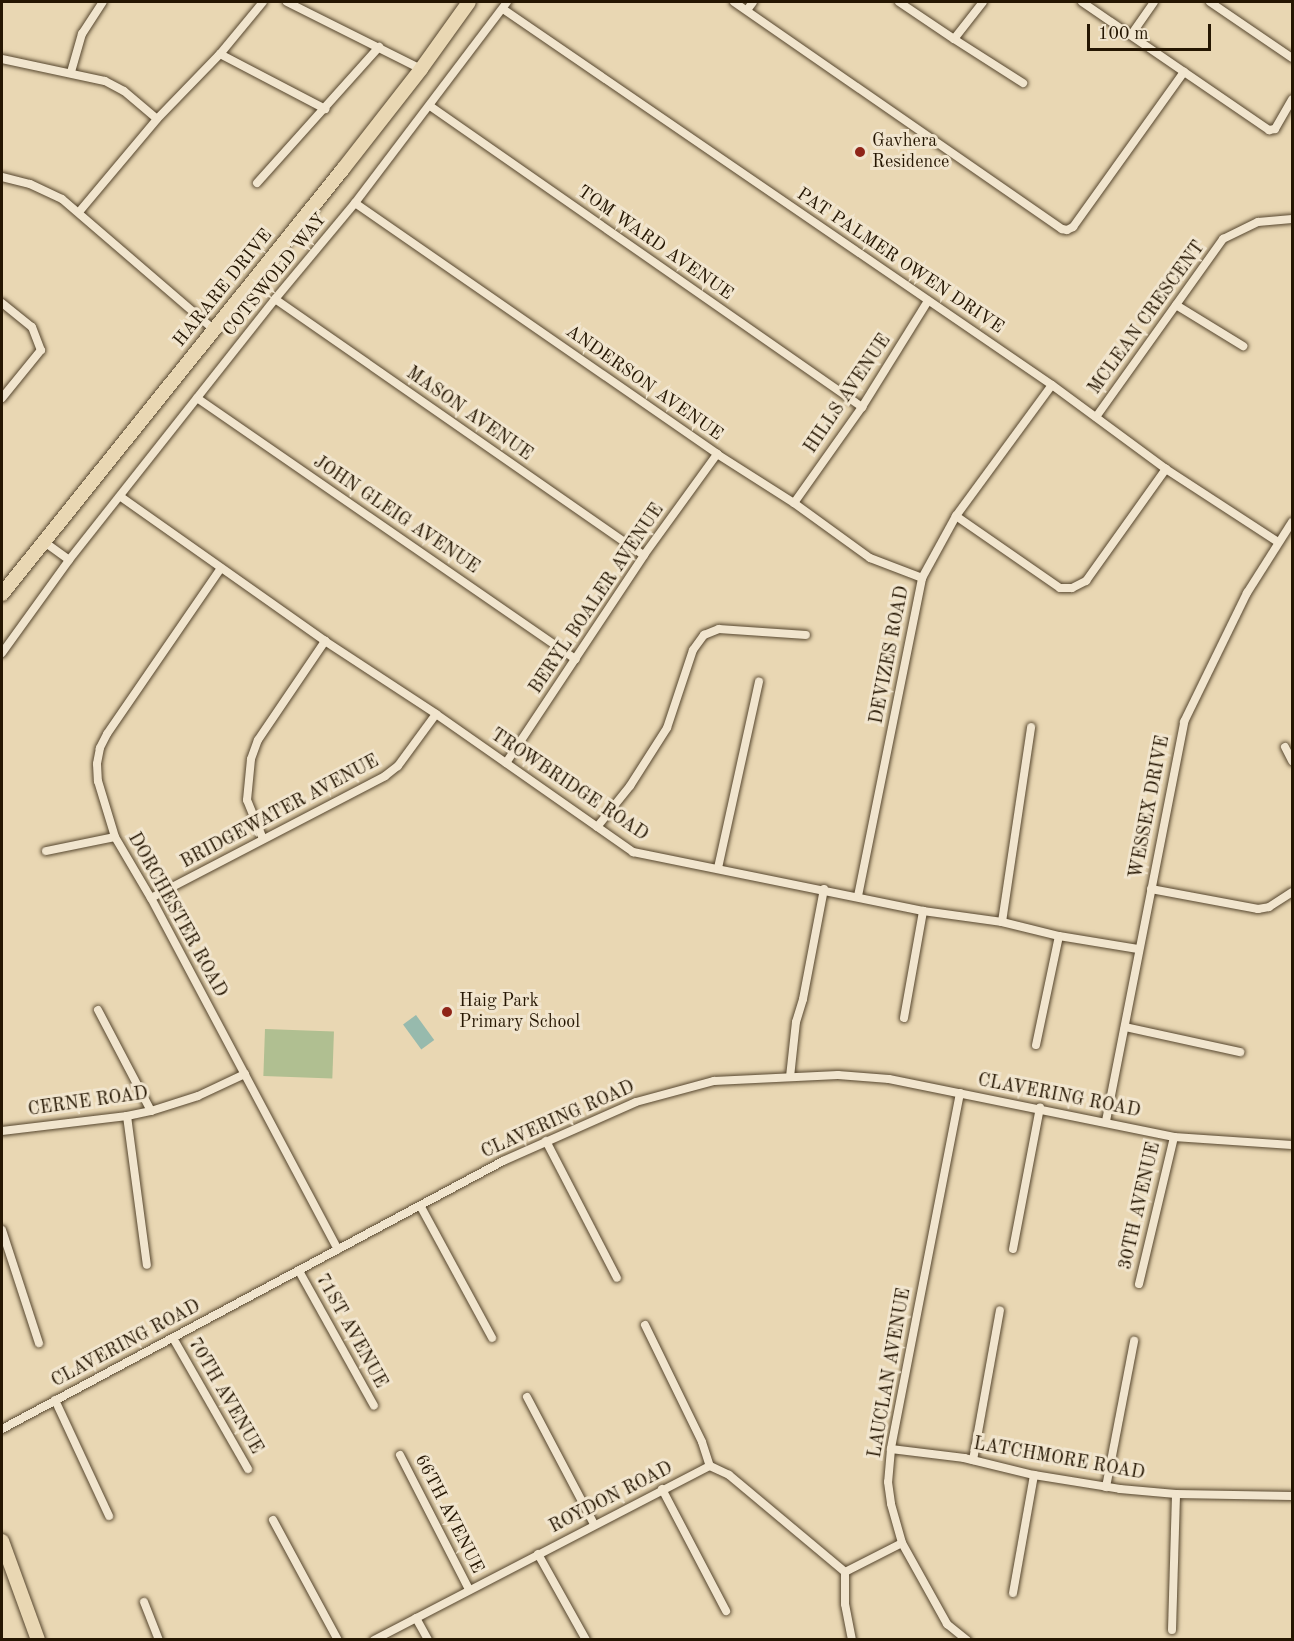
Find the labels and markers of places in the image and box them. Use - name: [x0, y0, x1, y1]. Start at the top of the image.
- place label: Gavhera Residence: [872, 131, 949, 174]
- marker: Gavhera Residence: [853, 145, 867, 159]
- place label: Haig Park Primary School: [459, 991, 580, 1034]
- marker: Haig Park Primary School: [440, 1005, 454, 1019]

